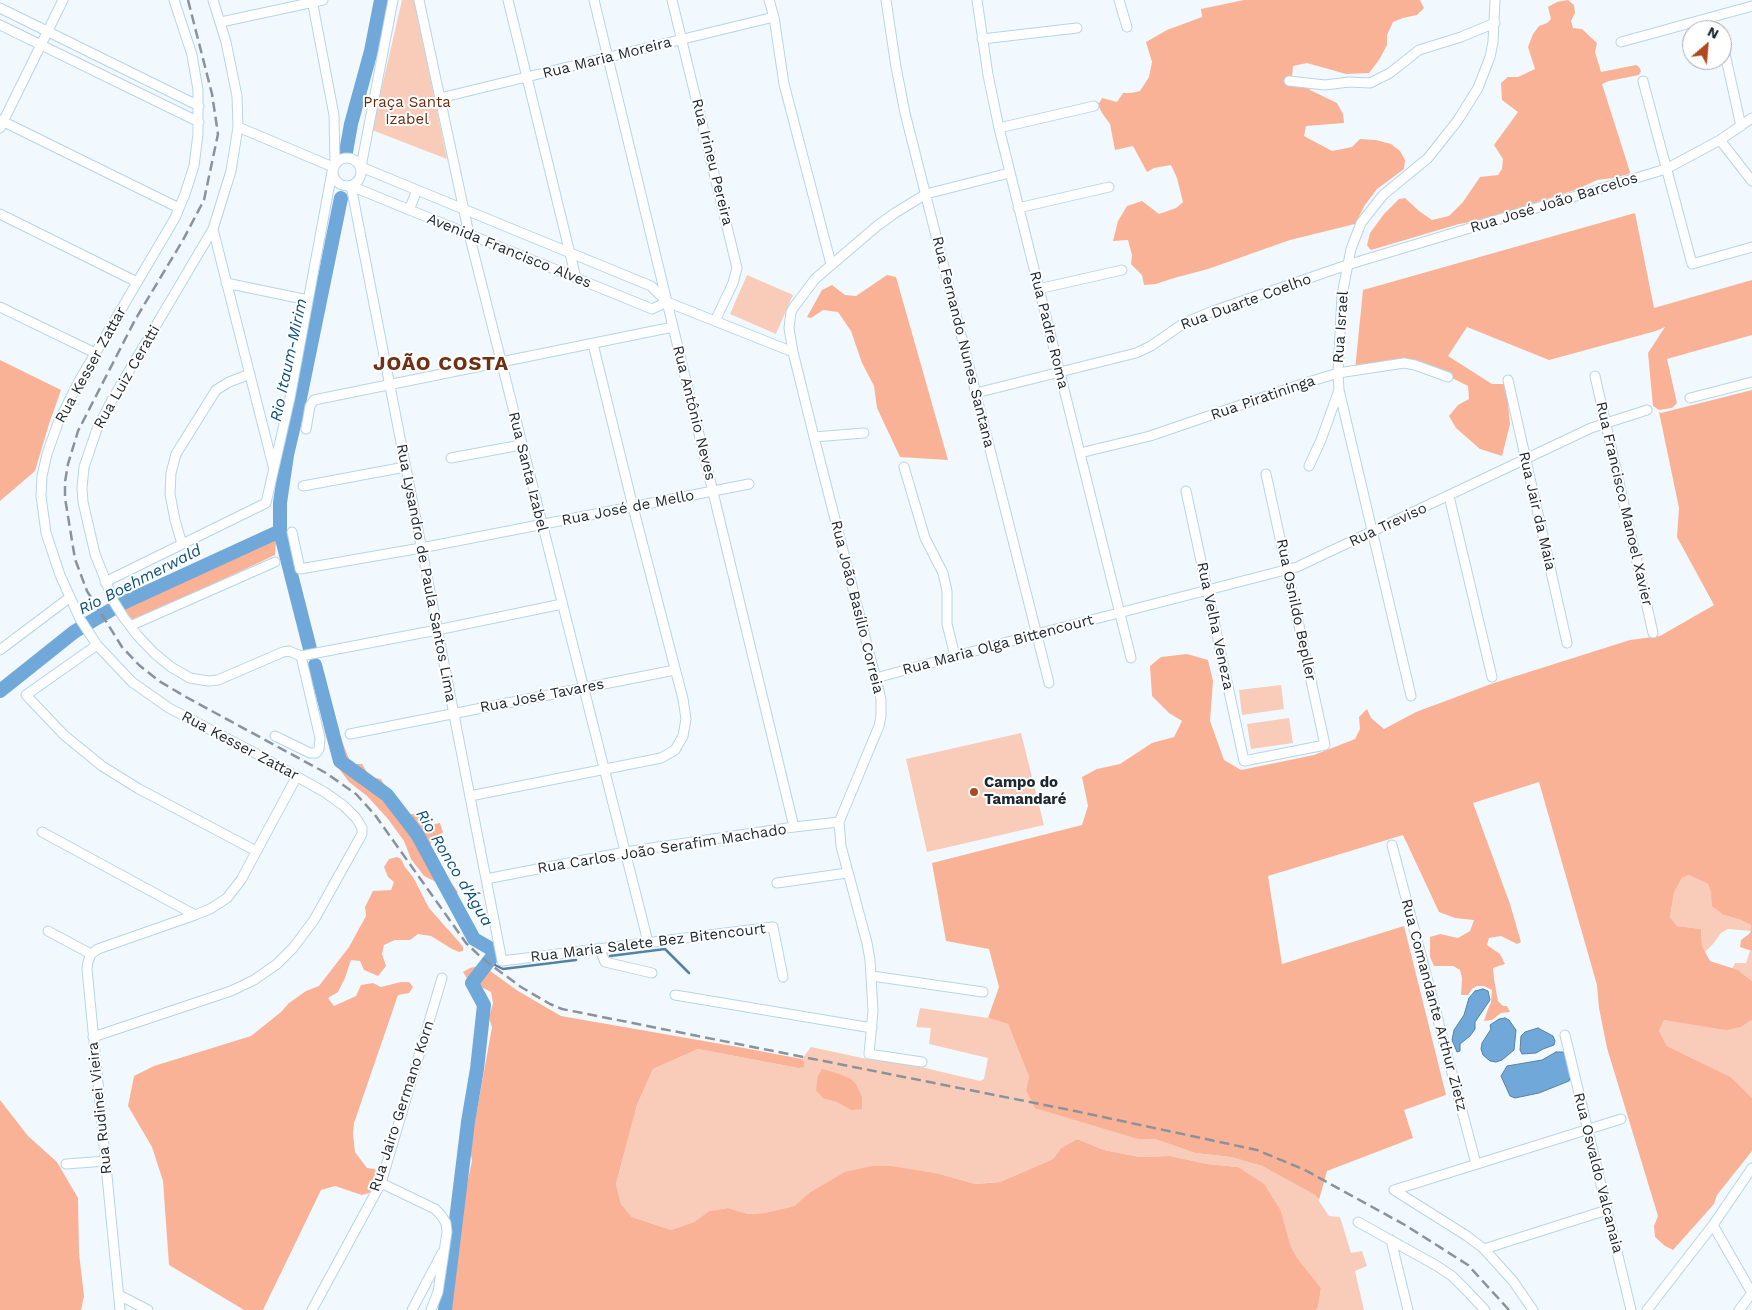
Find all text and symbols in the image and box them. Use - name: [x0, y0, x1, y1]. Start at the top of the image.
- north arrow: [1682, 20, 1732, 70]
- text: N: [1705, 23, 1722, 42]
- street label: Rua Maria Moreira: [541, 33, 673, 83]
- park label: Praça Santa Izabel: [363, 94, 451, 129]
- street label: Rua Irineu Pereira: [688, 97, 736, 227]
- street label: Rua José João Barcelos: [1468, 169, 1640, 237]
- street label: Avenida Francisco Alves: [424, 210, 594, 292]
- street label: Rua Fernando Nunes Santana: [928, 234, 998, 450]
- street label: Rua Padre Roma: [1026, 269, 1072, 391]
- street label: Rua Duarte Coelho: [1178, 270, 1314, 334]
- street label: Rua Israel: [1329, 290, 1353, 364]
- water label: Rio Itaum-Mirim: [267, 297, 311, 423]
- street label: Rua Kesser Zattar: [52, 304, 130, 426]
- street label: Rua Luiz Ceratti: [90, 322, 164, 432]
- street label: Rua Antônio Neves: [669, 344, 719, 482]
- district label: JOÃO COSTA: [372, 352, 510, 376]
- street label: Rua Piratininga: [1208, 372, 1318, 424]
- street label: Rua Francisco Manoel Xavier: [1592, 400, 1656, 608]
- street label: Rua Santa Izabel: [504, 410, 552, 534]
- street label: Rua Lysandro de Paula Santos Lima: [392, 443, 460, 703]
- street label: Rua Jair da Maia: [1515, 450, 1559, 572]
- street label: Rua José de Mello: [560, 486, 696, 530]
- street label: Rua Treviso: [1346, 499, 1430, 551]
- street label: Rua João Basílio Correia: [827, 518, 887, 696]
- street label: Rua Osnildo Bepller: [1272, 537, 1320, 683]
- water label: Rio Boehmerwald: [75, 541, 205, 619]
- street label: Rua Velha Veneza: [1193, 561, 1237, 691]
- street label: Rua Maria Olga Bittencourt: [901, 611, 1095, 679]
- street label: Rua José Tavares: [478, 675, 606, 717]
- street label: Rua Kesser Zattar: [178, 708, 302, 784]
- place label: Campo do Tamandaré: [984, 774, 1066, 809]
- marker: Campo do Tamandaré: [968, 786, 980, 798]
- water label: Rio Ronco d'Água: [412, 806, 496, 930]
- street label: Rua Carlos João Serafim Machado: [536, 820, 788, 878]
- street label: Rua Comandante Arthur Zietz: [1397, 897, 1471, 1113]
- street label: Rua Maria Salete Bez Bitencourt: [529, 920, 767, 966]
- street label: Rua Jairo Germano Korn: [366, 1018, 438, 1194]
- street label: Rua Rudinei Vieira: [84, 1041, 116, 1175]
- street label: Rua Osvaldo Valcanaia: [1569, 1091, 1627, 1255]

